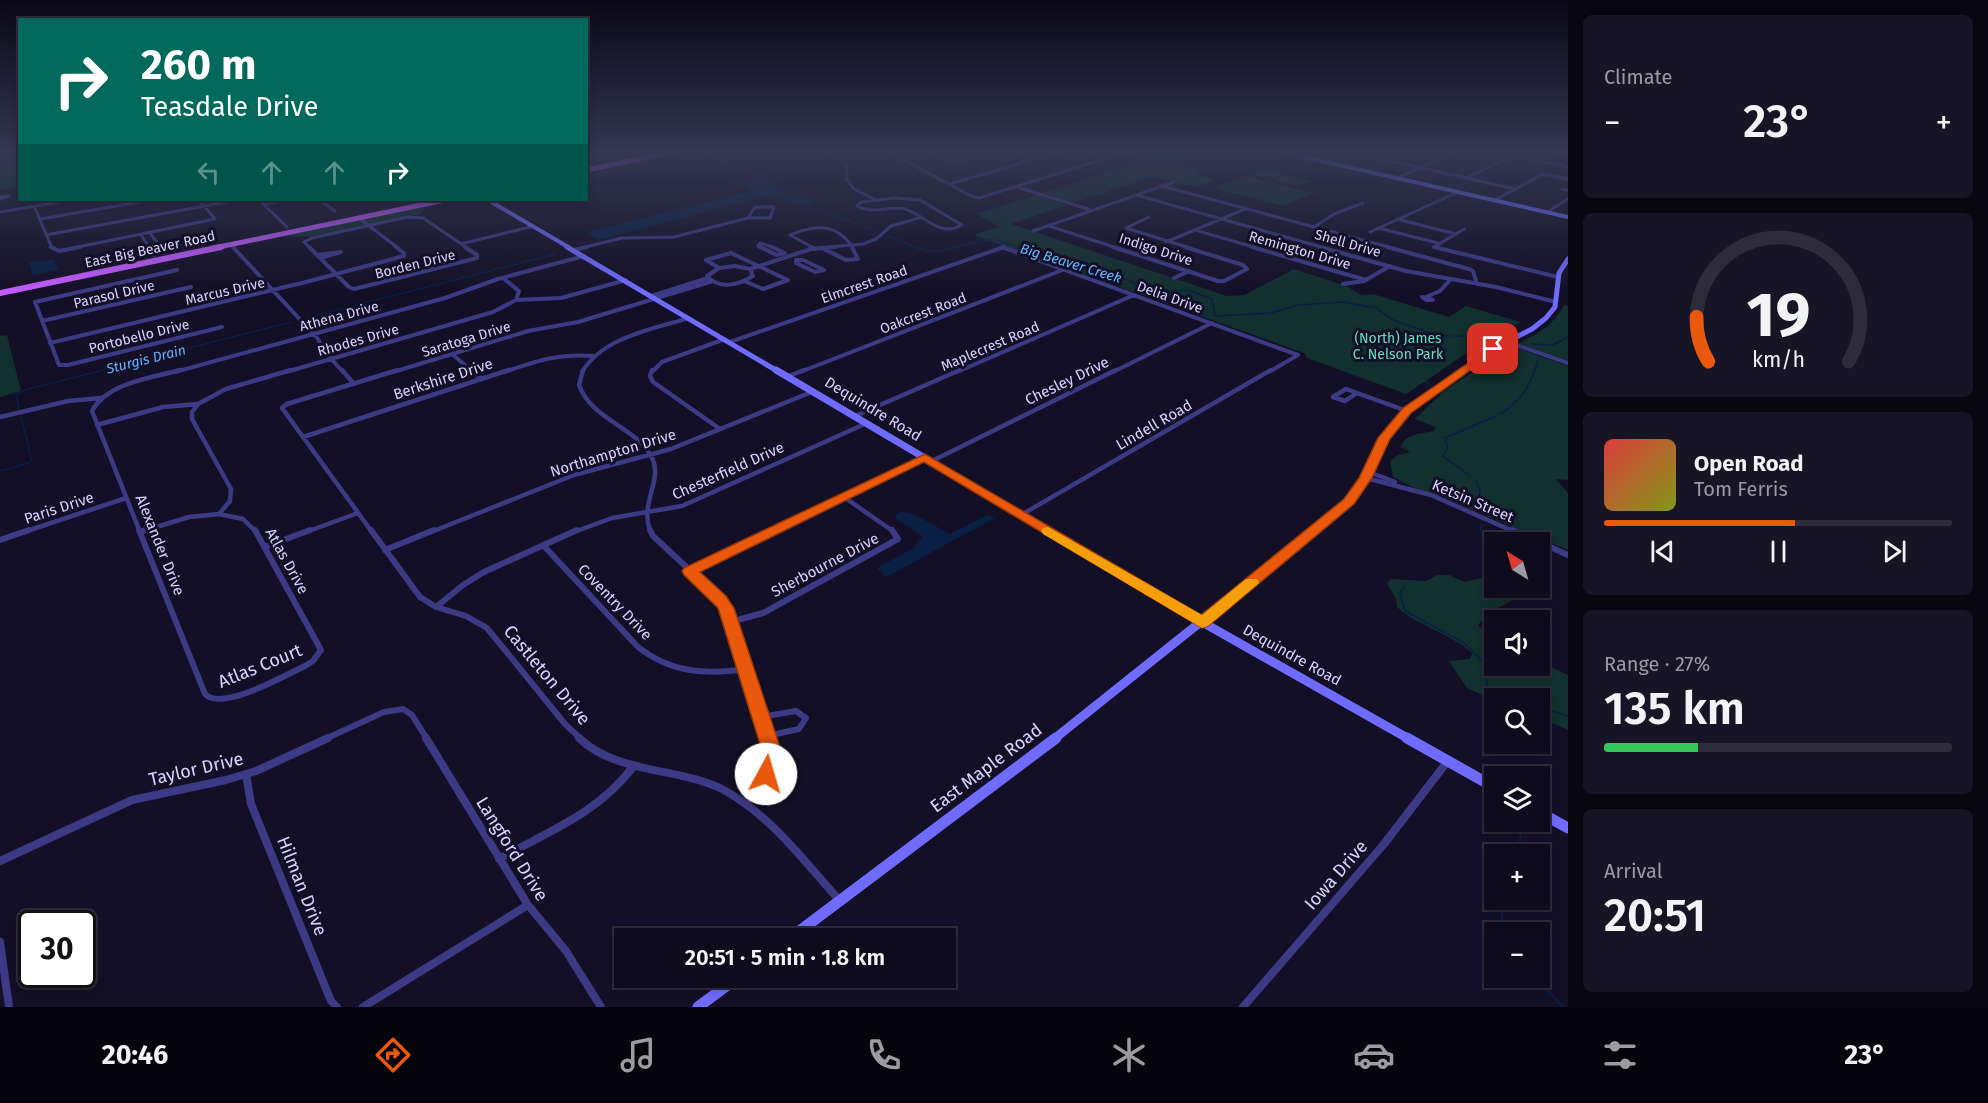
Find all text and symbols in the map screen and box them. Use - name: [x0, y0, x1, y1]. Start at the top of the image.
- text: 260 m: [141, 40, 256, 90]
- icon: right: [42, 42, 120, 120]
- text: Climate: [1604, 65, 1672, 89]
- text: Teasdale Drive: [141, 91, 318, 123]
- text: 23°: [1743, 95, 1813, 149]
- text: −: [1604, 103, 1621, 143]
- text: +: [1936, 103, 1952, 143]
- icon: left: [192, 156, 225, 189]
- icon: ahead: [255, 156, 288, 189]
- icon: ahead: [318, 156, 351, 189]
- icon: right: [381, 156, 414, 189]
- street label: Shell Drive: [1313, 226, 1383, 261]
- street label: East Big Beaver Road: [83, 227, 217, 272]
- street label: Remington Drive: [1247, 228, 1353, 273]
- street label: Indigo Drive: [1117, 230, 1195, 269]
- water label: Big Beaver Creek: [1018, 240, 1124, 287]
- street label: Borden Drive: [373, 246, 457, 283]
- street label: Elmcrest Road: [819, 262, 910, 307]
- street label: Marcus Drive: [184, 274, 267, 309]
- street label: Parasol Drive: [72, 277, 156, 312]
- street label: Delia Drive: [1135, 278, 1205, 317]
- text: 19: [1746, 278, 1810, 353]
- street label: Oakcrest Road: [878, 289, 969, 338]
- street label: Athena Drive: [298, 298, 381, 335]
- street label: Portobello Drive: [87, 316, 191, 357]
- street label: Saratoga Drive: [420, 318, 513, 361]
- street label: Maplecrest Road: [938, 318, 1042, 375]
- street label: Rhodes Drive: [315, 321, 401, 360]
- pin: [1467, 323, 1518, 374]
- park label: (North) James C. Nelson Park: [1353, 330, 1444, 363]
- icon: arrive: [1476, 332, 1509, 365]
- water label: Sturgis Drain: [104, 341, 188, 378]
- text: km/h: [1751, 348, 1805, 374]
- street label: Chesley Drive: [1022, 353, 1112, 409]
- street label: Berkshire Drive: [391, 354, 495, 404]
- street label: Dequindre Road: [821, 373, 925, 445]
- street label: Lindell Road: [1113, 396, 1195, 454]
- street label: Northampton Drive: [548, 425, 678, 481]
- street label: Chesterfield Drive: [669, 438, 787, 504]
- text: Open Road: [1694, 450, 1804, 477]
- street label: Ketsin Street: [1429, 476, 1517, 526]
- text: Tom Ferris: [1694, 477, 1788, 501]
- street label: Paris Drive: [22, 488, 96, 528]
- street label: Alexander Drive: [132, 492, 188, 598]
- street label: Atlas Drive: [262, 525, 312, 597]
- street label: Sherbourne Drive: [768, 529, 882, 601]
- north arrow: [1484, 532, 1550, 598]
- map controls: [1484, 532, 1550, 988]
- icon: previous: [1646, 535, 1679, 568]
- icon: pause: [1762, 535, 1795, 568]
- icon: next: [1878, 535, 1911, 568]
- street label: Coventry Drive: [574, 560, 656, 644]
- button: sound: [1484, 610, 1550, 676]
- street label: Castleton Drive: [499, 621, 595, 729]
- street label: Dequindre Road: [1240, 621, 1344, 689]
- street label: Atlas Court: [215, 639, 306, 693]
- text: Range · 27%: [1604, 652, 1710, 676]
- text: 135 km: [1604, 682, 1745, 736]
- button: search: [1484, 688, 1550, 754]
- street label: East Maple Road: [926, 719, 1046, 817]
- position arrow: [734, 742, 798, 806]
- street label: Taylor Drive: [147, 747, 245, 791]
- button: layers: [1484, 766, 1550, 832]
- street label: Langford Drive: [471, 793, 553, 905]
- street label: Hilman Drive: [272, 833, 332, 939]
- street label: Iowa Drive: [1300, 836, 1372, 914]
- button: +: [1484, 844, 1550, 910]
- text: Arrival: [1604, 859, 1663, 883]
- text: 20:51: [1604, 889, 1706, 943]
- speed limit sign: 30: [18, 910, 96, 988]
- button: −: [1484, 922, 1550, 988]
- text: 20:51 · 5 min · 1.8 km: [685, 944, 885, 971]
- icon: directions: [372, 1034, 414, 1076]
- icon: music: [617, 1034, 659, 1076]
- icon: phone: [863, 1034, 905, 1076]
- icon: climate: [1108, 1034, 1150, 1076]
- icon: car: [1353, 1034, 1395, 1076]
- icon: filters: [1599, 1034, 1641, 1076]
- text: 20:46: [102, 1039, 168, 1071]
- text: 23°: [1844, 1039, 1886, 1071]

